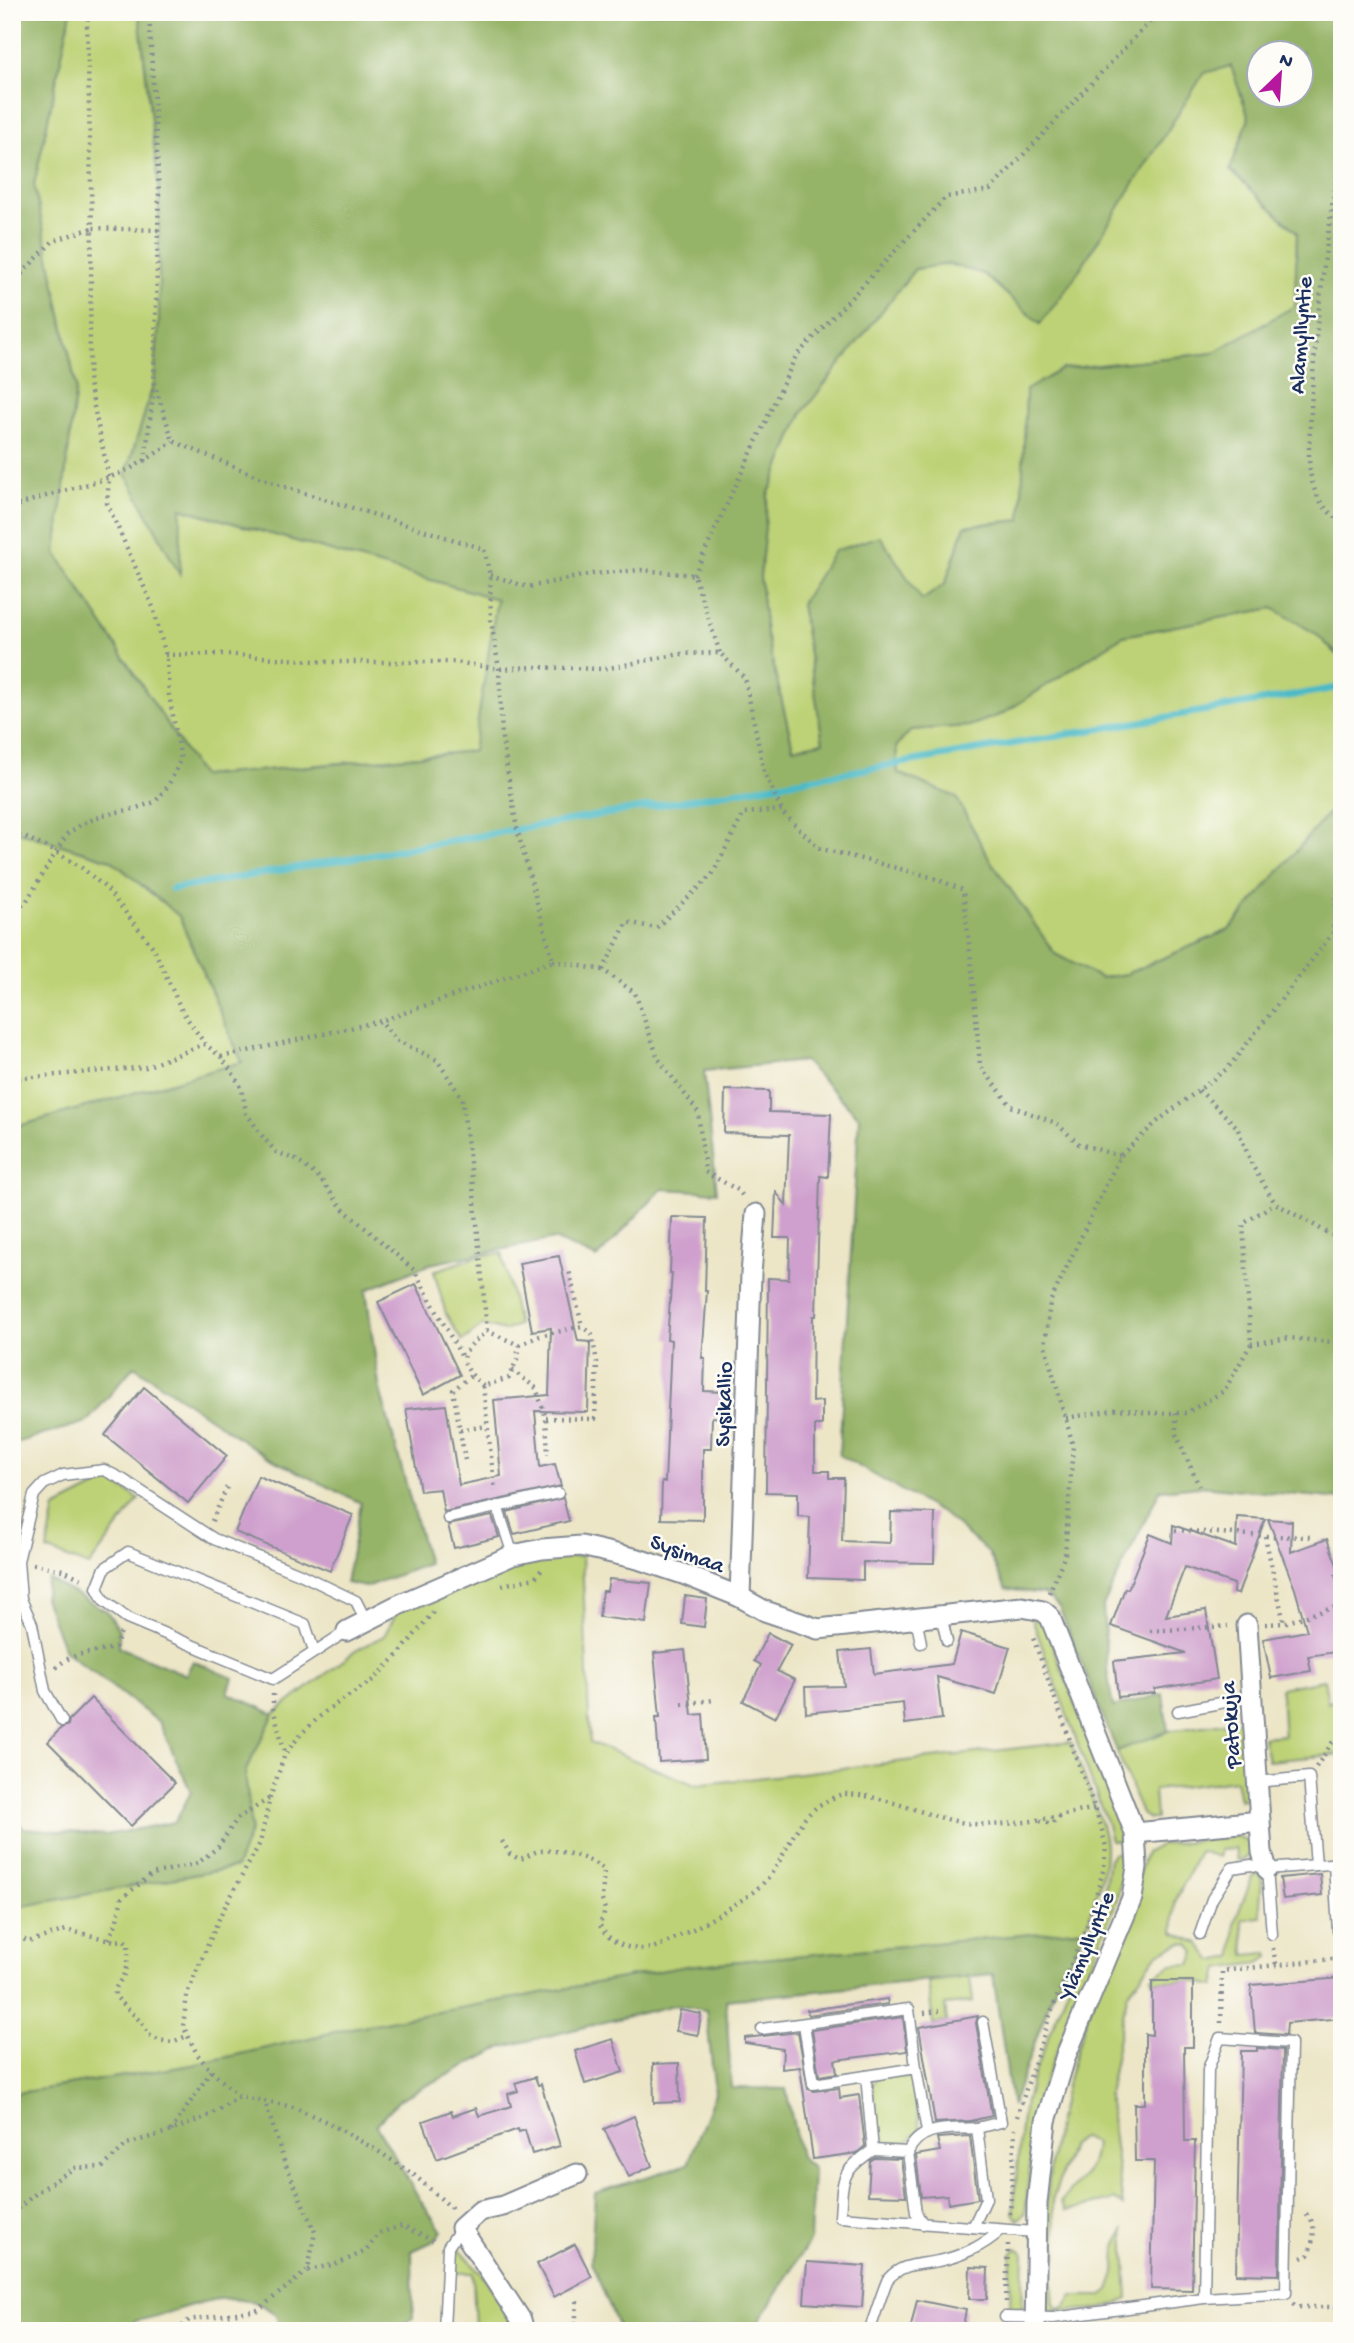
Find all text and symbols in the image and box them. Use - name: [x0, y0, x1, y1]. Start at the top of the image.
- north arrow: [1246, 38, 1316, 108]
- text: N: [1275, 49, 1296, 75]
- street label: Alamyllyntie: [1285, 274, 1320, 395]
- street label: Sysikallio: [711, 1361, 740, 1447]
- street label: Sysimaa: [646, 1529, 729, 1582]
- street label: Patokuja: [1216, 1679, 1249, 1770]
- street label: Ylämyllyntie: [1053, 1887, 1123, 2006]

